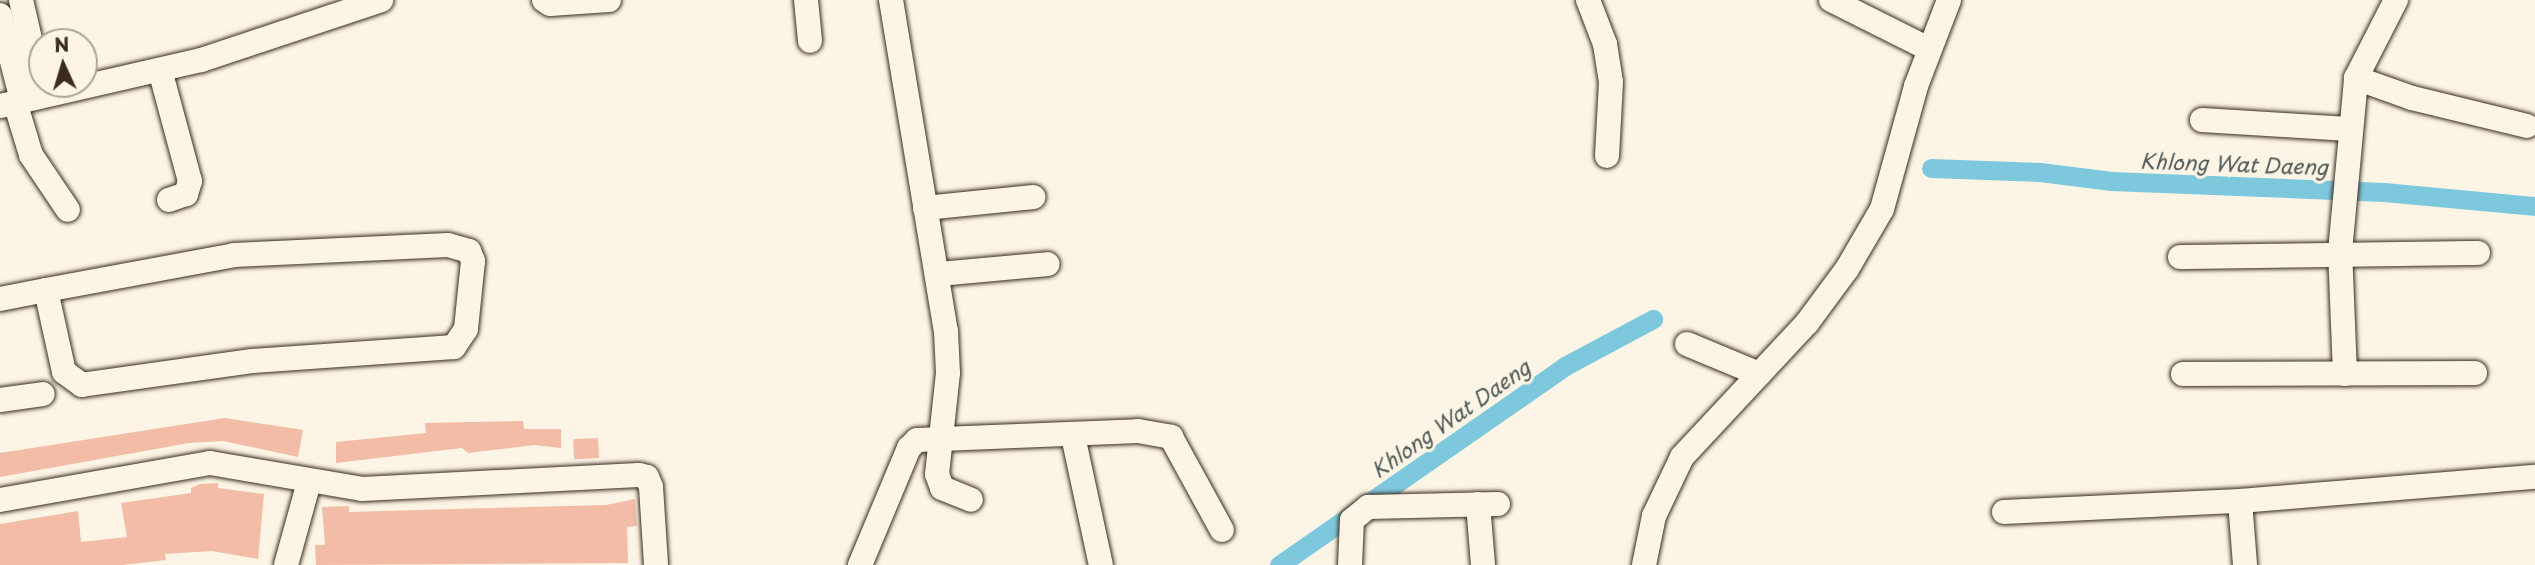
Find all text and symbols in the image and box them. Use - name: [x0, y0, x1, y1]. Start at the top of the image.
- north arrow: [28, 28, 98, 98]
- text: N: [53, 30, 70, 59]
- water label: Khlong Wat Daeng: [2139, 147, 2329, 179]
- water label: Khlong Wat Daeng: [1365, 354, 1535, 482]

